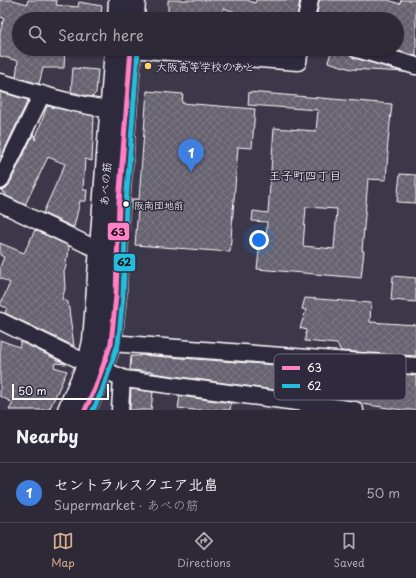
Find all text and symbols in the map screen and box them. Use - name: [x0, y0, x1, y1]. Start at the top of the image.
- search box: [12, 12, 404, 56]
- icon: search: [26, 23, 48, 45]
- text: Search here: [58, 23, 144, 46]
- place label: 大阪高等学校のあと: [156, 58, 255, 75]
- marker: 大阪高等学校のあと: [143, 61, 153, 71]
- pin: 1: [178, 139, 204, 172]
- street label: あべの筋: [95, 161, 115, 207]
- district label: 王子町四丁目: [269, 166, 341, 184]
- place label: 阪南団地前: [134, 197, 184, 212]
- marker: 阪南団地前: [121, 199, 131, 209]
- line badge: 63: [107, 222, 130, 241]
- text: 63: [111, 223, 125, 240]
- your location: [249, 230, 269, 250]
- line badge: 62: [113, 253, 136, 272]
- text: 62: [117, 253, 131, 270]
- legend: [274, 354, 406, 400]
- text: 63: [307, 359, 322, 376]
- text: 62: [307, 377, 321, 394]
- scale bar: [12, 382, 109, 401]
- text: 50 m: [18, 382, 47, 399]
- text: Nearby: [16, 423, 78, 449]
- text: セントラルスクエア北畠: [54, 472, 218, 495]
- text: 1: [26, 483, 32, 502]
- text: 50 m: [366, 483, 400, 502]
- text: Supermarket · あべの筋: [54, 495, 199, 514]
- tab: Map: [51, 530, 75, 571]
- tab: Directions: [177, 530, 231, 571]
- tab: Saved: [333, 530, 365, 571]

